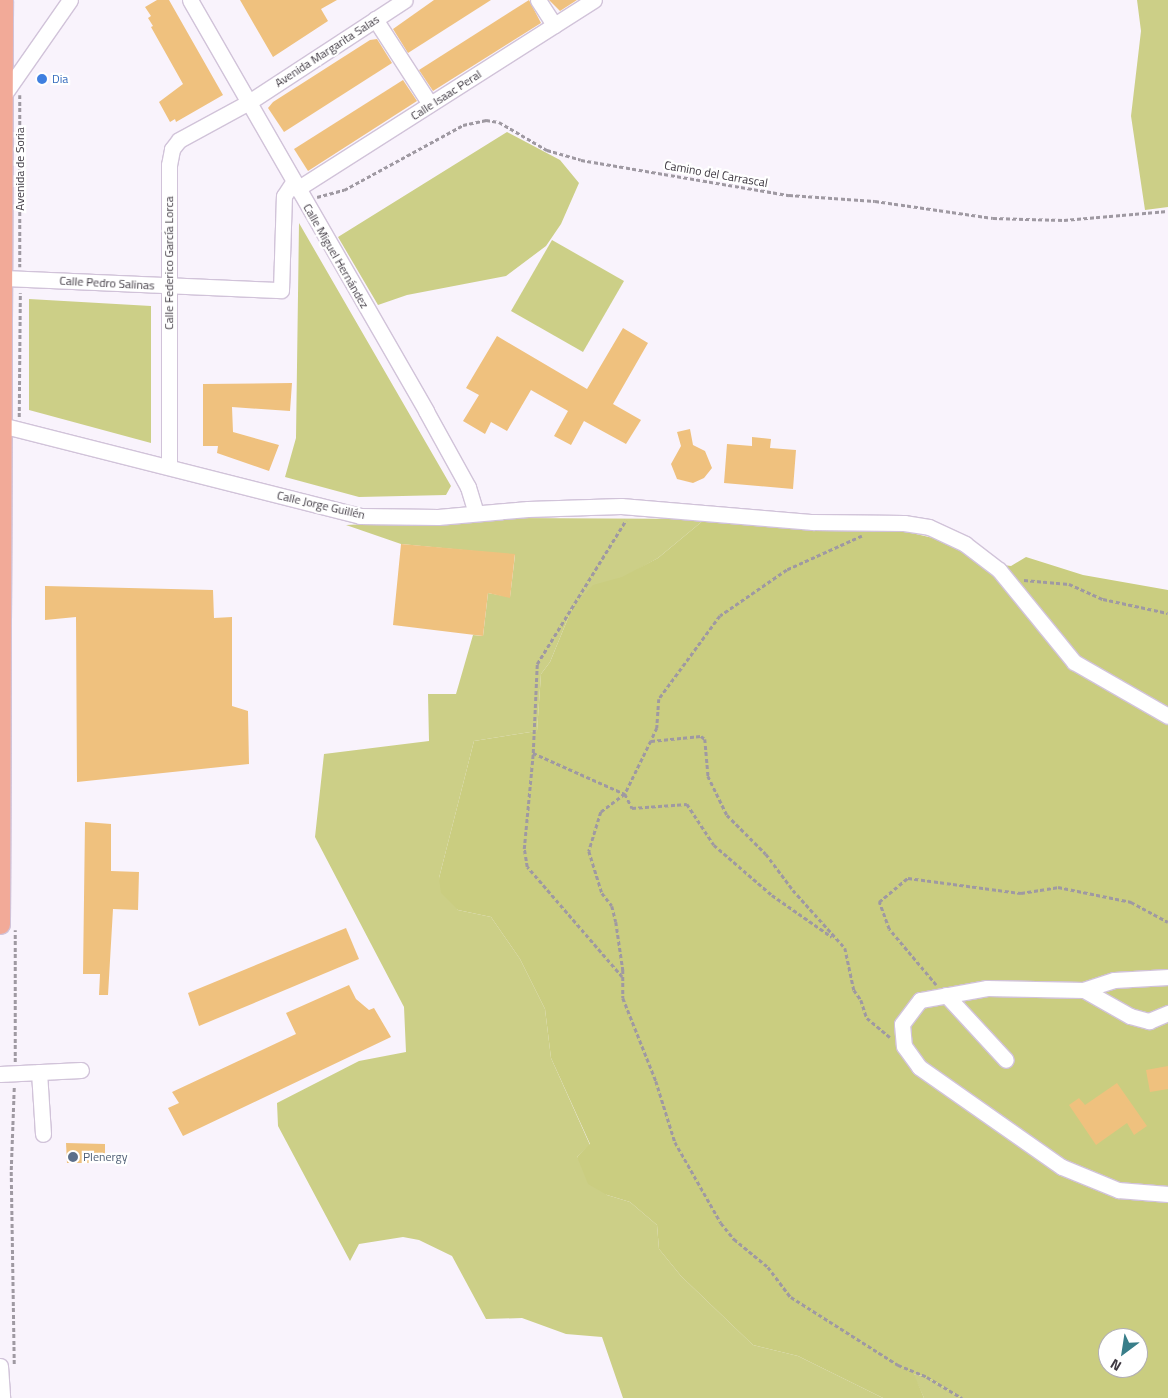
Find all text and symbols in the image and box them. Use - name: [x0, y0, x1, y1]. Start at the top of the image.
- street label: Avenida Margarita Salas: [272, 12, 382, 90]
- street label: Calle Isaac Peral: [408, 67, 484, 123]
- place label: Dia: [52, 72, 68, 86]
- marker: Dia: [36, 73, 48, 85]
- street label: Avenida de Soria: [13, 127, 27, 211]
- street label: Camino del Carrascal: [663, 158, 769, 190]
- street label: Calle Federico García Lorca: [162, 196, 176, 330]
- street label: Calle Miguel Hernández: [300, 201, 372, 311]
- street label: Calle Pedro Salinas: [59, 273, 155, 293]
- street label: Calle Jorge Guillén: [276, 488, 366, 522]
- place label: Plenergy: [83, 1150, 127, 1164]
- marker: Plenergy: [67, 1151, 79, 1163]
- north arrow: [1098, 1328, 1148, 1378]
- text: N: [1106, 1354, 1125, 1377]

